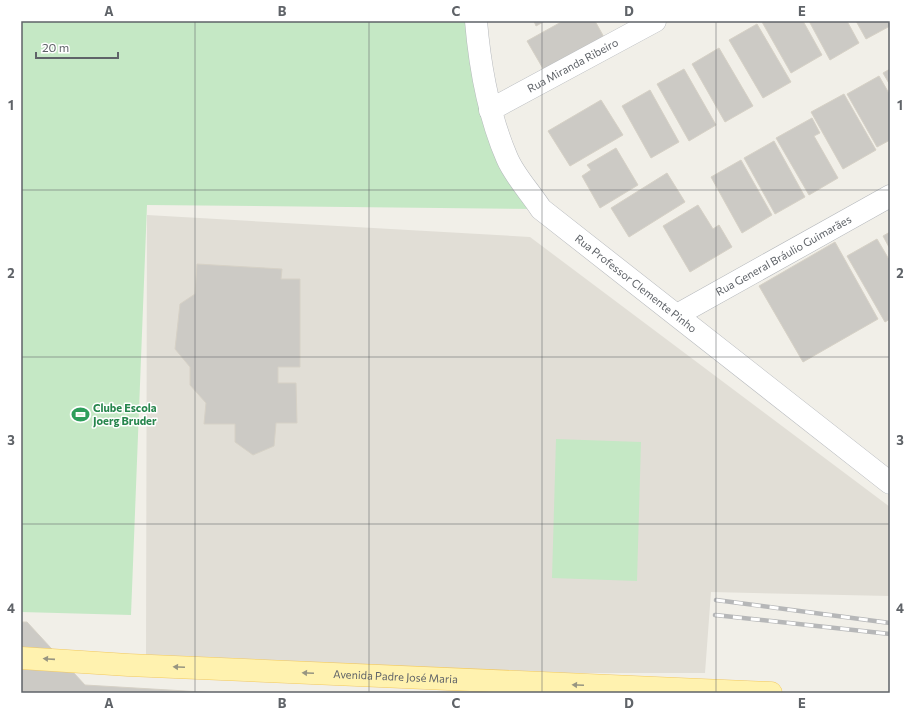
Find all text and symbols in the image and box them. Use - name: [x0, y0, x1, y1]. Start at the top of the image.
- text: A: [104, 3, 114, 19]
- text: B: [278, 3, 287, 19]
- text: C: [452, 3, 461, 19]
- text: D: [624, 3, 634, 19]
- text: E: [798, 3, 806, 19]
- scale bar: [36, 34, 118, 60]
- street label: Rua Miranda Ribeiro: [525, 35, 621, 95]
- text: 20 m: [42, 40, 69, 54]
- text: 1: [8, 97, 14, 113]
- text: 1: [897, 97, 903, 113]
- street label: Rua General Bráulio Guimarães: [713, 212, 853, 298]
- street label: Rua Professor Clemente Pinho: [573, 231, 700, 335]
- text: 2: [7, 265, 15, 281]
- text: 2: [896, 265, 904, 281]
- place label: Clube Escola Joerg Bruder: [93, 401, 157, 428]
- sports icon: Clube Escola Joerg Bruder: [70, 404, 90, 424]
- text: 3: [7, 432, 15, 448]
- text: 3: [896, 432, 904, 448]
- text: 4: [7, 600, 15, 616]
- text: 4: [896, 600, 904, 616]
- one-way arrow: [43, 656, 55, 663]
- one-way arrow: [173, 664, 185, 671]
- street label: Avenida Padre José Maria: [333, 667, 458, 685]
- one-way arrow: [301, 670, 314, 676]
- one-way arrow: [572, 682, 584, 689]
- text: A: [104, 695, 114, 711]
- text: B: [278, 695, 287, 711]
- text: C: [452, 695, 461, 711]
- text: D: [624, 695, 634, 711]
- text: E: [798, 695, 806, 711]

